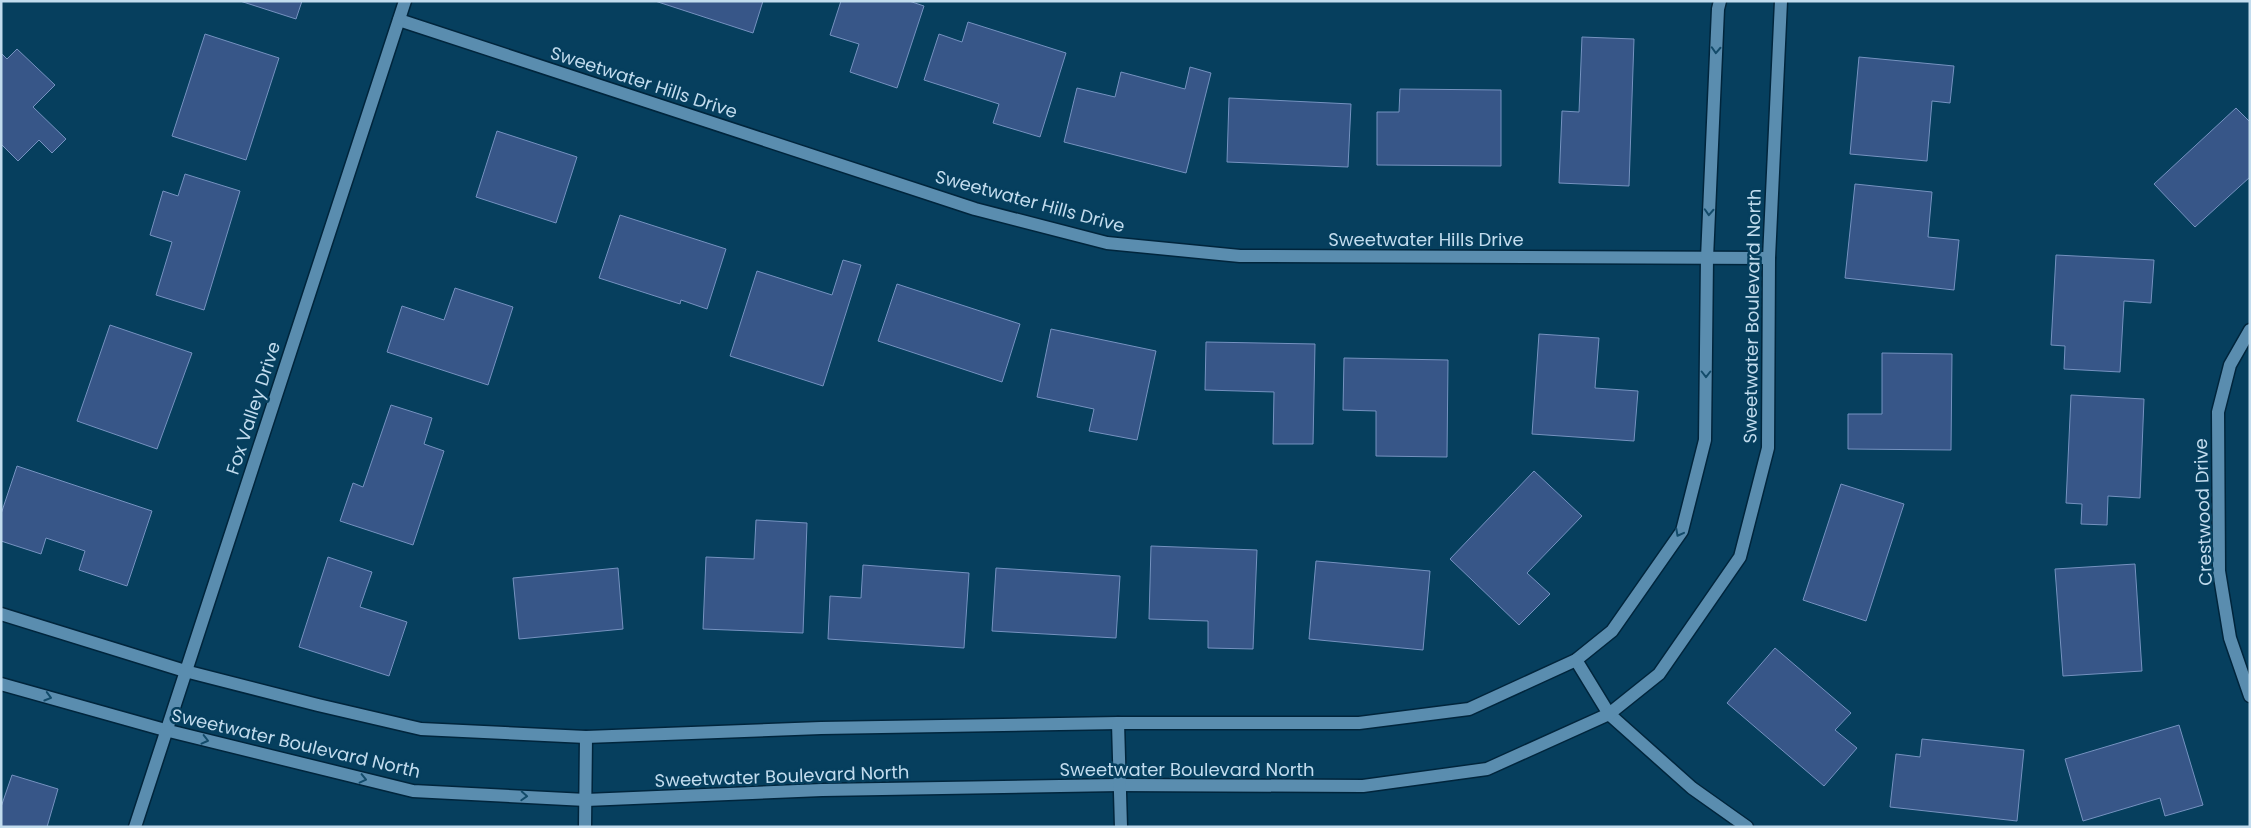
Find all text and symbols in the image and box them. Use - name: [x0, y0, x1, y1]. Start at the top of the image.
- street label: Sweetwater Hills Drive: [547, 40, 741, 124]
- one-way arrow: [1711, 46, 1722, 54]
- street label: Sweetwater Hills Drive: [932, 164, 1128, 238]
- street label: Sweetwater Boulevard North: [1737, 188, 1767, 444]
- one-way arrow: [1703, 208, 1714, 216]
- street label: Sweetwater Hills Drive: [1328, 227, 1524, 252]
- street label: Fox Valley Drive: [220, 338, 286, 478]
- one-way arrow: [1701, 371, 1711, 379]
- street label: Crestwood Drive: [2188, 438, 2218, 586]
- one-way arrow: [1675, 528, 1685, 537]
- one-way arrow: [44, 692, 52, 702]
- street label: Sweetwater Boulevard North: [169, 702, 423, 784]
- one-way arrow: [200, 735, 208, 745]
- street label: Sweetwater Boulevard North: [1060, 757, 1314, 782]
- street label: Sweetwater Boulevard North: [654, 759, 910, 793]
- one-way arrow: [358, 773, 367, 784]
- one-way arrow: [520, 791, 528, 802]

